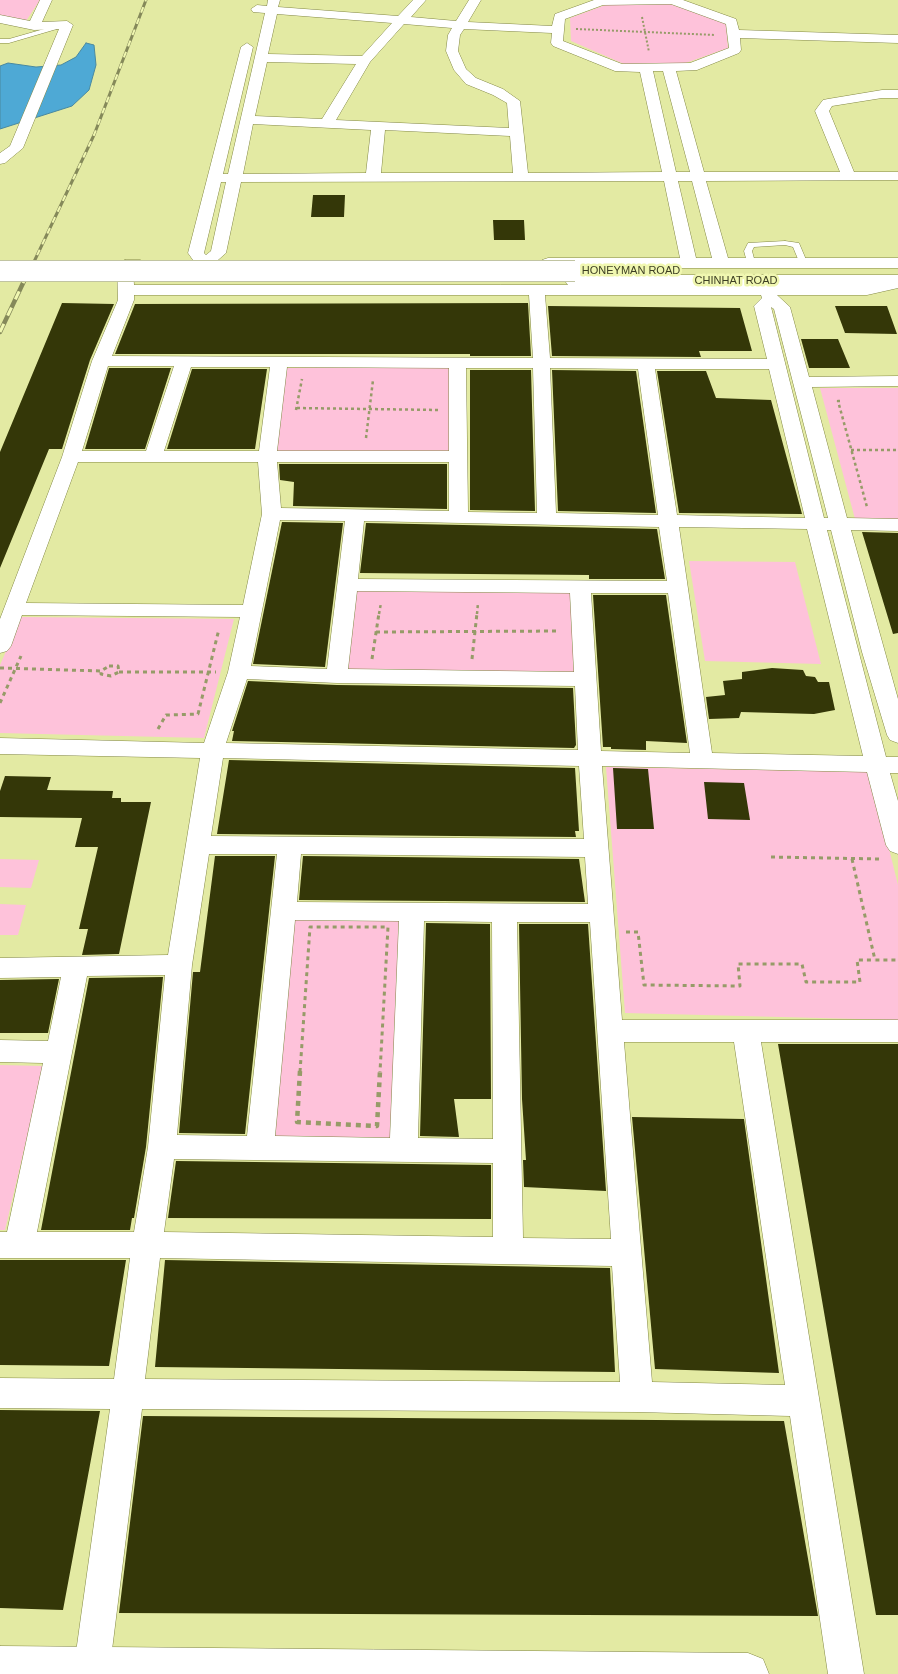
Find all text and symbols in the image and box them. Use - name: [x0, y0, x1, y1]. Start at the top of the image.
- street label: HONEYMAN ROAD: [582, 264, 680, 278]
- street label: CHINHAT ROAD: [695, 274, 777, 288]

